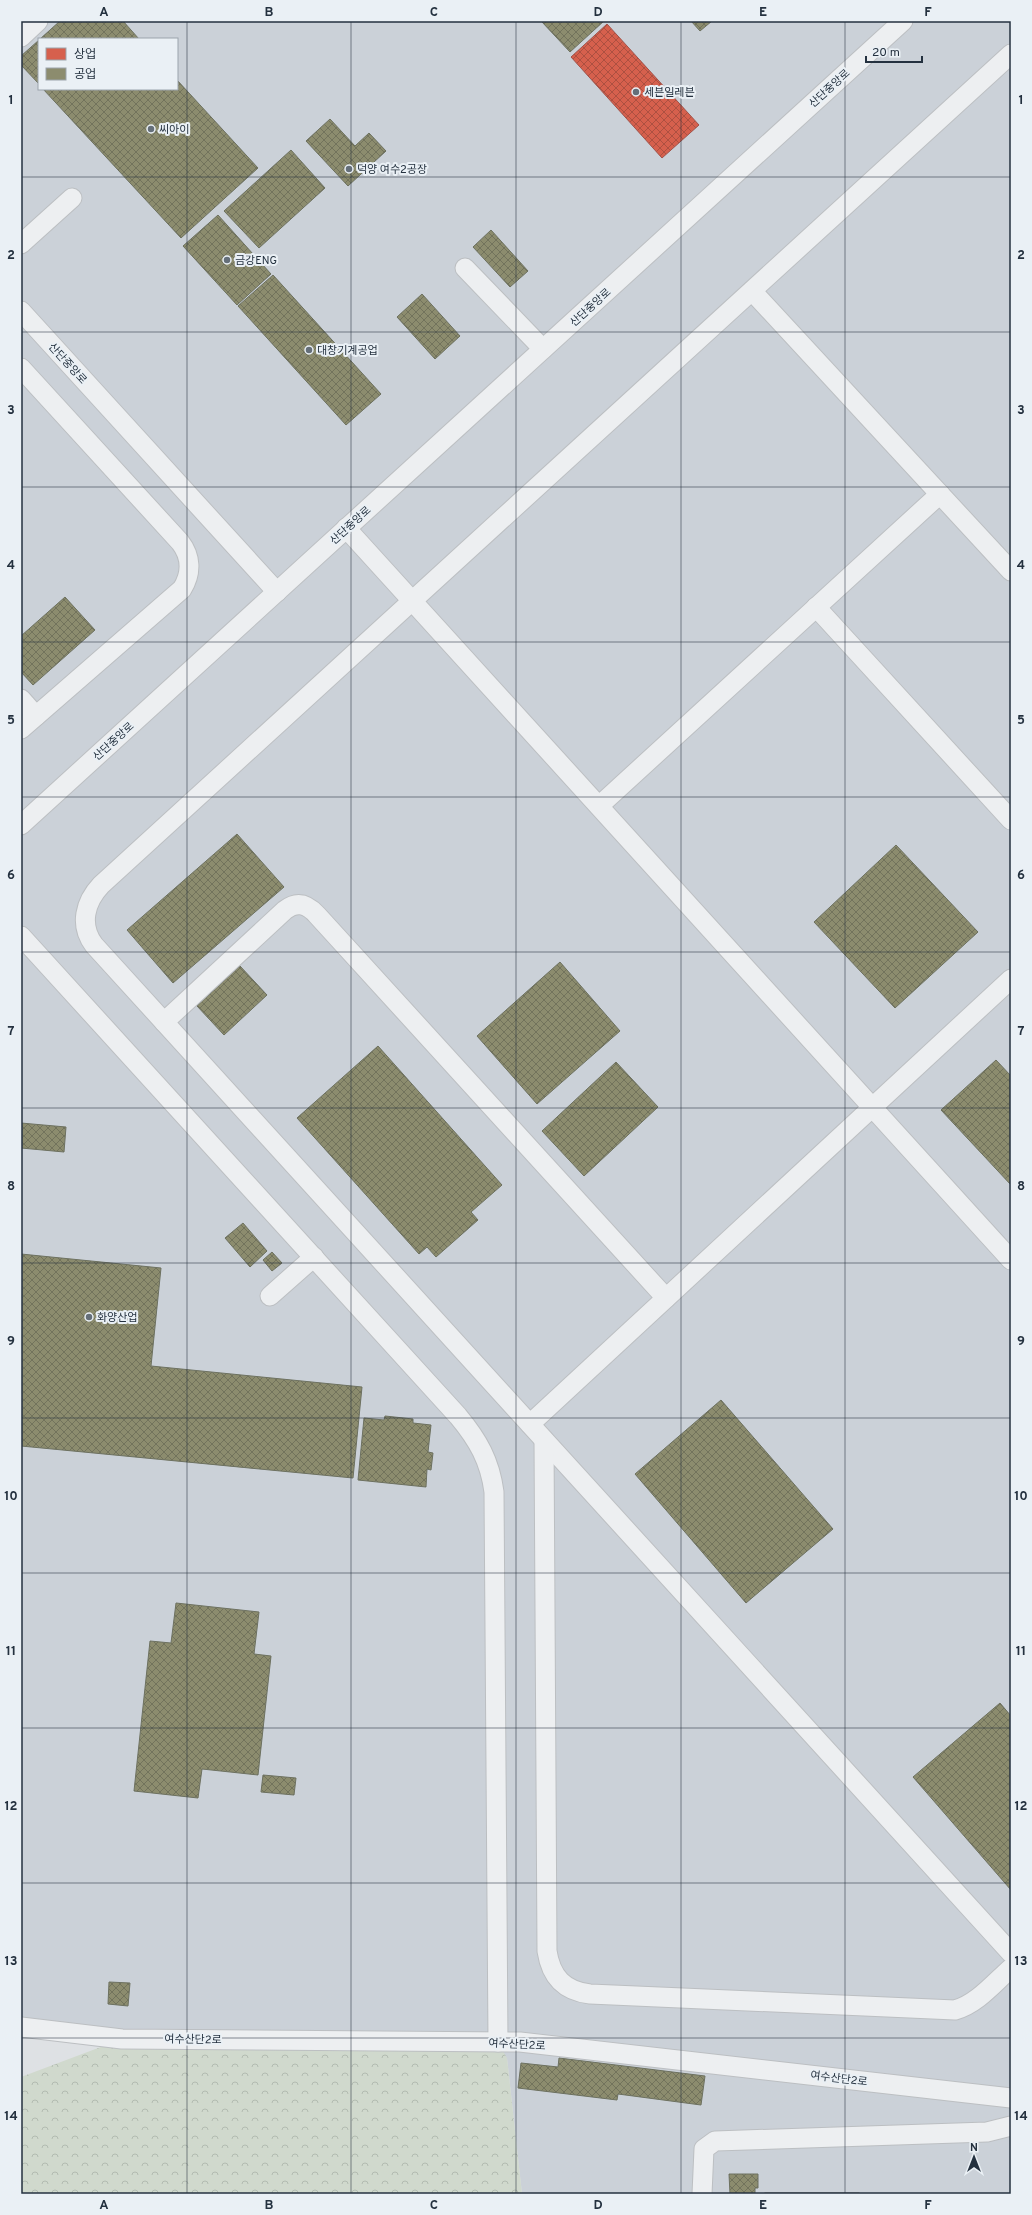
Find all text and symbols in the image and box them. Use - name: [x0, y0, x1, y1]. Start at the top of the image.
- text: A: [99, 5, 109, 21]
- text: B: [265, 5, 274, 21]
- text: C: [430, 5, 438, 21]
- text: D: [593, 5, 603, 21]
- text: E: [759, 5, 767, 21]
- text: F: [924, 5, 932, 21]
- legend: [38, 38, 178, 90]
- scale bar: [866, 38, 922, 64]
- text: 20 m: [872, 45, 900, 61]
- text: 상업: [74, 47, 96, 63]
- text: 공업: [74, 67, 96, 83]
- street label: 산단중앙로: [806, 67, 853, 111]
- place label: 세븐일레븐: [644, 86, 695, 100]
- marker: 세븐일레븐: [631, 87, 641, 97]
- text: 1: [8, 93, 14, 109]
- text: 1: [1018, 93, 1024, 109]
- place label: 씨아이: [159, 123, 189, 137]
- marker: 씨아이: [146, 124, 156, 134]
- place label: 덕양 여수2공장: [357, 163, 427, 177]
- marker: 덕양 여수2공장: [344, 164, 354, 174]
- text: 2: [7, 248, 15, 264]
- text: 2: [1017, 248, 1025, 264]
- place label: 금강ENG: [235, 254, 277, 268]
- marker: 금강ENG: [222, 255, 232, 265]
- street label: 산단중앙로: [567, 286, 614, 330]
- street label: 산단중앙로: [45, 340, 89, 387]
- place label: 대창기계공업: [317, 344, 378, 358]
- marker: 대창기계공업: [304, 345, 314, 355]
- text: 3: [7, 403, 15, 419]
- text: 3: [1017, 403, 1025, 419]
- street label: 산단중앙로: [327, 504, 374, 548]
- text: 4: [7, 558, 15, 574]
- text: 4: [1017, 558, 1025, 574]
- text: 5: [7, 713, 15, 729]
- text: 5: [1017, 713, 1025, 729]
- street label: 산단중앙로: [90, 720, 137, 764]
- text: 6: [7, 868, 15, 884]
- text: 6: [1017, 868, 1025, 884]
- text: 7: [8, 1024, 15, 1040]
- text: 7: [1018, 1024, 1025, 1040]
- text: 8: [7, 1179, 15, 1195]
- text: 8: [1017, 1179, 1025, 1195]
- place label: 화양산업: [97, 1311, 137, 1325]
- marker: 화양산업: [84, 1312, 94, 1322]
- text: 9: [7, 1334, 15, 1350]
- text: 9: [1017, 1334, 1025, 1350]
- text: 10: [4, 1489, 18, 1505]
- text: 10: [1014, 1489, 1028, 1505]
- text: 11: [6, 1644, 16, 1660]
- text: 11: [1016, 1644, 1026, 1660]
- text: 12: [4, 1799, 18, 1815]
- text: 12: [1014, 1799, 1028, 1815]
- text: 13: [5, 1954, 18, 1970]
- text: 13: [1015, 1954, 1028, 1970]
- street label: 여수산단2로: [164, 2033, 222, 2047]
- street label: 여수산단2로: [488, 2037, 546, 2053]
- street label: 여수산단2로: [810, 2069, 868, 2089]
- text: 14: [4, 2109, 18, 2125]
- text: 14: [1014, 2109, 1028, 2125]
- north arrow: [954, 2137, 994, 2177]
- text: N: [970, 2141, 978, 2155]
- text: A: [99, 2198, 109, 2214]
- text: B: [265, 2198, 274, 2214]
- text: C: [430, 2198, 438, 2214]
- text: D: [593, 2198, 603, 2214]
- text: E: [759, 2198, 767, 2214]
- text: F: [924, 2198, 932, 2214]

